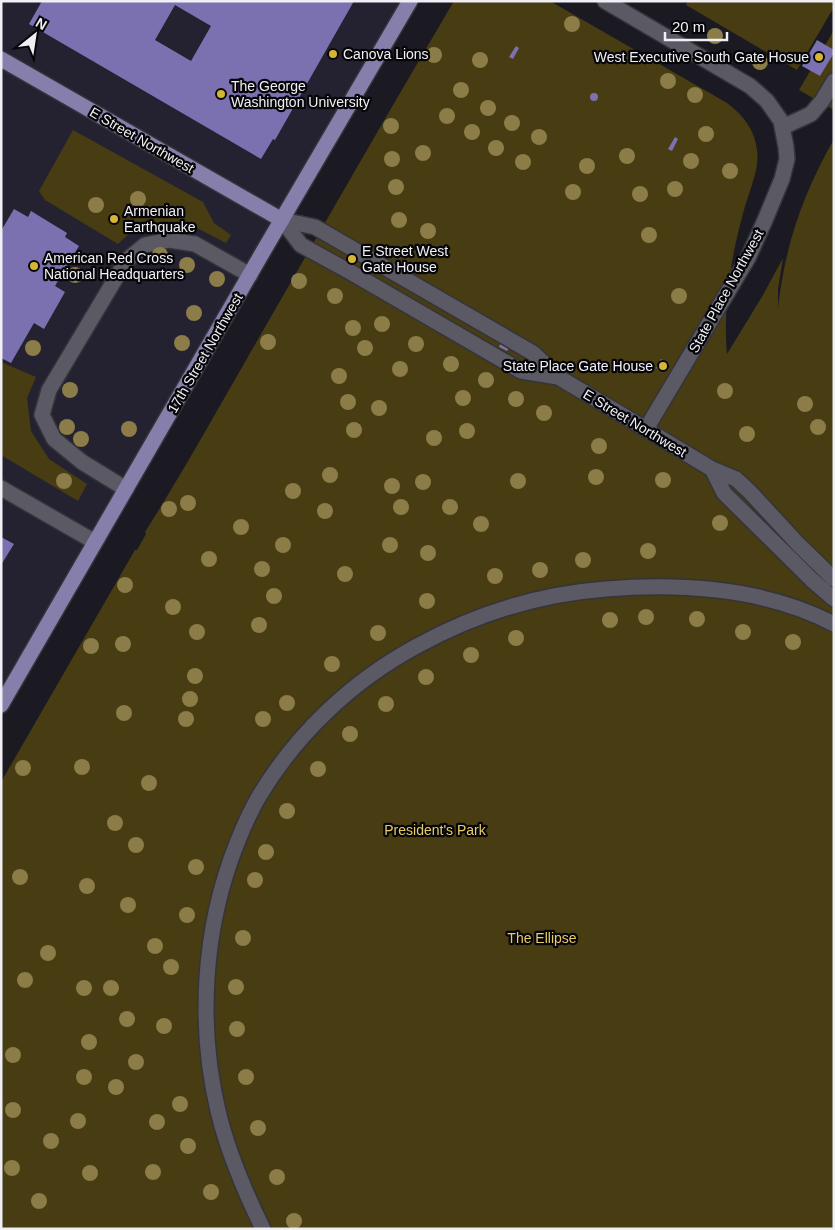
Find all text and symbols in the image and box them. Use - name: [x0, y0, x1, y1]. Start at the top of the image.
- north arrow: [10, 10, 60, 60]
- scale bar: [665, 10, 728, 42]
- text: N: [33, 14, 50, 33]
- text: 20 m: [672, 18, 705, 35]
- place label: Canova Lions: [343, 46, 429, 62]
- marker: Canova Lions: [327, 48, 339, 60]
- place label: West Executive South Gate Hosue: [594, 49, 809, 65]
- marker: West Executive South Gate Hosue: [813, 51, 825, 63]
- place label: The George Washington University: [231, 78, 370, 110]
- marker: The George Washington University: [215, 88, 227, 100]
- street label: E Street Northwest: [87, 104, 197, 176]
- place label: Armenian Earthquake: [124, 203, 196, 235]
- marker: Armenian Earthquake: [108, 213, 120, 225]
- street label: State Place Northwest: [685, 226, 767, 355]
- place label: E Street West Gate House: [362, 243, 448, 275]
- place label: American Red Cross National Headquarters: [44, 250, 184, 282]
- marker: E Street West Gate House: [346, 253, 358, 265]
- marker: American Red Cross National Headquarters: [28, 260, 40, 272]
- street label: 17th Street Northwest: [164, 290, 246, 416]
- place label: State Place Gate House: [503, 358, 653, 374]
- marker: State Place Gate House: [657, 360, 669, 372]
- street label: E Street Northwest: [581, 386, 690, 460]
- park label: President's Park: [384, 822, 487, 838]
- park label: The Ellipse: [507, 930, 577, 946]

